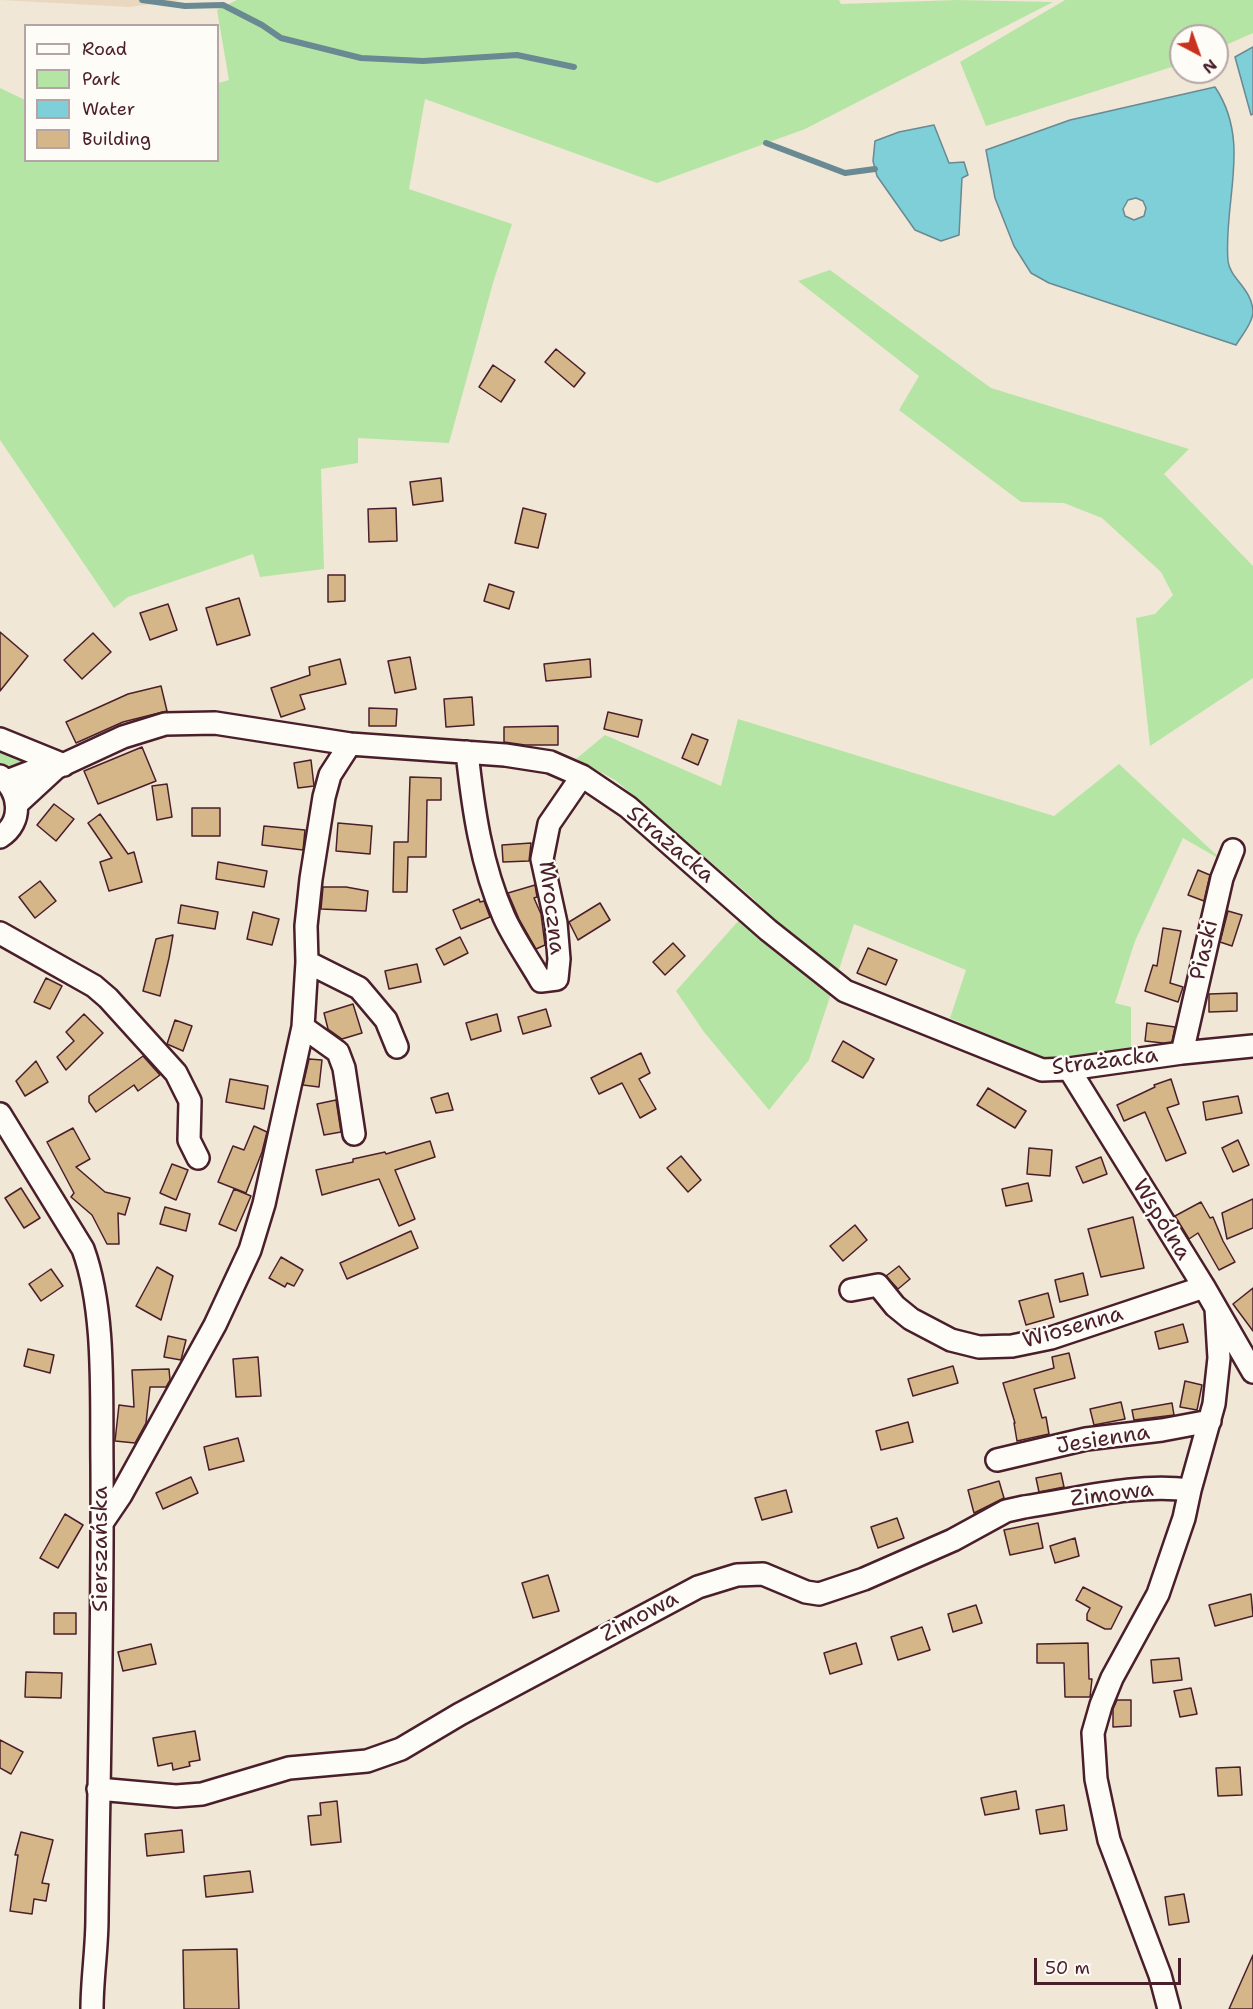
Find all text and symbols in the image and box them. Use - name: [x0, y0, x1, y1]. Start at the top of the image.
- legend: [24, 24, 219, 162]
- north arrow: [1169, 24, 1229, 84]
- text: Road: [82, 37, 127, 61]
- text: N: [1198, 54, 1222, 79]
- text: Park: [82, 67, 121, 91]
- text: Water: [82, 97, 135, 121]
- text: Building: [82, 127, 151, 151]
- street label: Strażacka: [621, 801, 719, 889]
- street label: Mroczna: [532, 860, 570, 956]
- street label: Piaski: [1185, 917, 1225, 983]
- street label: Strażacka: [1051, 1042, 1159, 1082]
- street label: Wspólna: [1126, 1175, 1196, 1265]
- street label: Wiosenna: [1020, 1301, 1126, 1355]
- street label: Jesienna: [1054, 1420, 1152, 1460]
- street label: Zimowa: [1069, 1477, 1155, 1513]
- street label: Sierszańska: [88, 1486, 114, 1612]
- street label: Zimowa: [597, 1586, 683, 1648]
- scale bar: [1037, 1946, 1184, 1984]
- text: 50 m: [1045, 1956, 1090, 1980]

